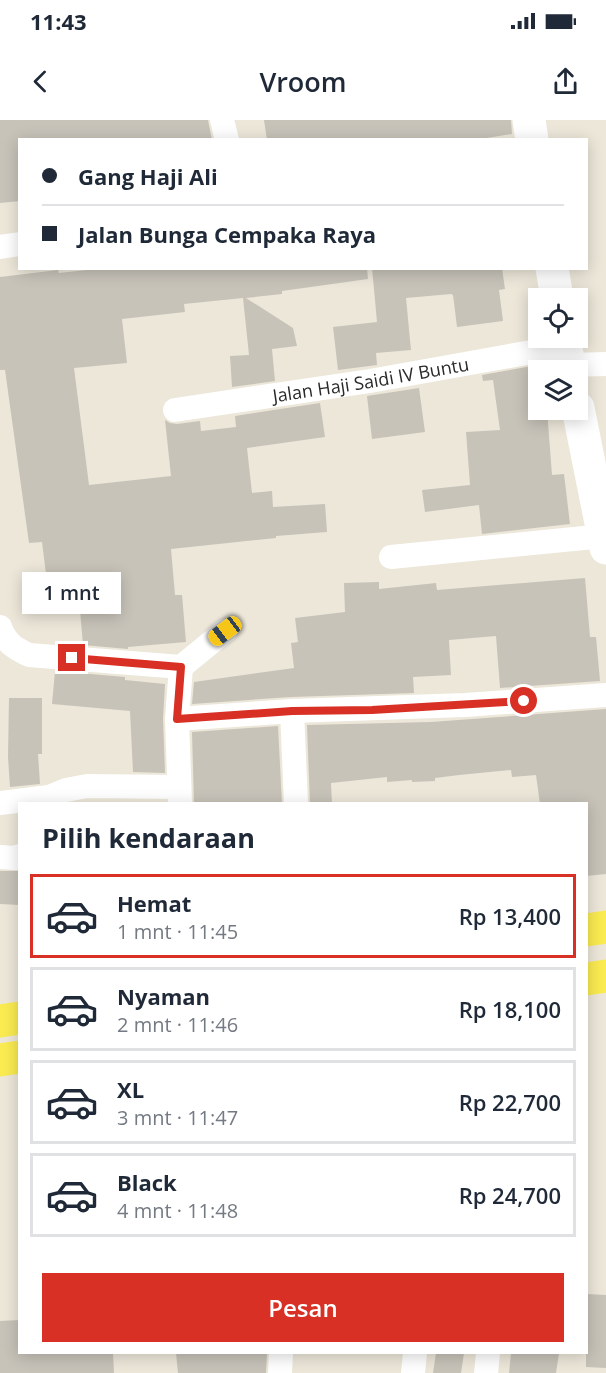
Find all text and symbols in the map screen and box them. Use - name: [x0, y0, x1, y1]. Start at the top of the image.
- text: 11:43: [30, 6, 87, 36]
- text: Vroom: [259, 63, 347, 100]
- icon: back: [24, 65, 57, 98]
- icon: share: [549, 65, 582, 98]
- text: Gang Haji Ali: [78, 161, 218, 191]
- text: Jalan Bunga Cempaka Raya: [78, 219, 376, 249]
- map controls: [528, 288, 588, 420]
- button: locate: [528, 288, 588, 348]
- street label: Jalan Haji Saidi IV Buntu: [269, 351, 471, 408]
- button: layers: [528, 360, 588, 420]
- callout: 1 mnt: [22, 571, 122, 613]
- text: 1 mnt: [43, 579, 100, 606]
- car: [205, 613, 245, 649]
- route end: [58, 644, 85, 671]
- route start: [510, 687, 537, 714]
- text: Pilih kendaraan: [42, 819, 255, 856]
- text: Hemat: [117, 888, 191, 918]
- icon: car: [45, 889, 99, 943]
- text: Rp 13,400: [459, 901, 561, 931]
- text: 1 mnt · 11:45: [117, 918, 238, 945]
- text: Nyaman: [117, 981, 210, 1011]
- icon: car: [45, 982, 99, 1036]
- text: Rp 18,100: [459, 994, 561, 1024]
- text: 2 mnt · 11:46: [117, 1011, 238, 1038]
- text: XL: [117, 1074, 144, 1104]
- icon: car: [45, 1075, 99, 1129]
- text: Rp 22,700: [459, 1087, 561, 1117]
- text: 3 mnt · 11:47: [117, 1104, 238, 1131]
- text: Black: [117, 1167, 177, 1197]
- icon: car: [45, 1168, 99, 1222]
- text: Rp 24,700: [459, 1180, 561, 1210]
- text: 4 mnt · 11:48: [117, 1197, 238, 1224]
- button: Pesan: [42, 1273, 564, 1342]

